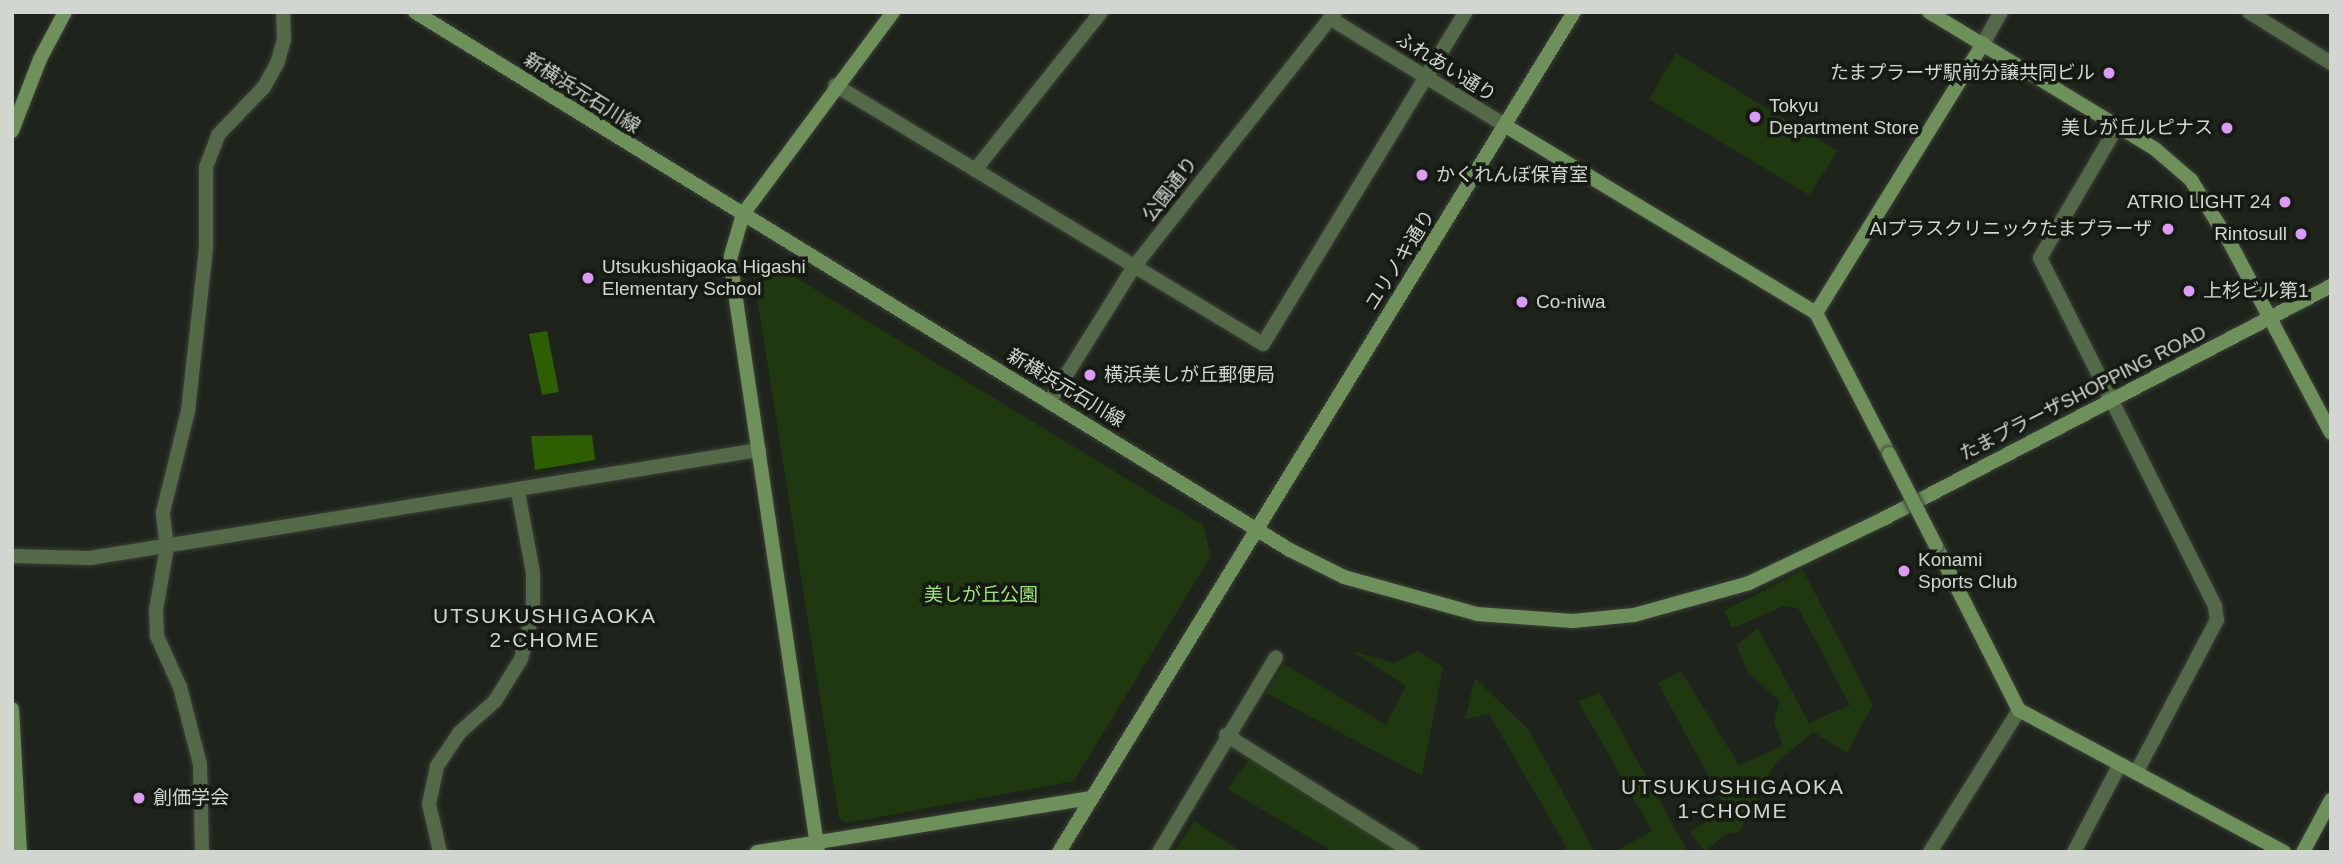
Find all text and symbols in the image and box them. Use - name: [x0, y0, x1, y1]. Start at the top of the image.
- street label: ふれあい通り: [1392, 27, 1500, 107]
- street label: 新横浜元石川線: [520, 48, 644, 138]
- place label: たまプラーザ駅前分譲共同ビル: [1829, 62, 2095, 84]
- marker: たまプラーザ駅前分譲共同ビル: [2101, 65, 2117, 81]
- place label: Tokyu Department Store: [1769, 95, 1919, 139]
- marker: Tokyu Department Store: [1747, 109, 1763, 125]
- place label: 美しが丘ルピナス: [2061, 117, 2213, 139]
- marker: 美しが丘ルピナス: [2219, 120, 2235, 136]
- street label: 公園通り: [1138, 152, 1202, 226]
- place label: かくれんぼ保育室: [1436, 164, 1588, 186]
- marker: かくれんぼ保育室: [1414, 167, 1430, 183]
- place label: ATRIO LIGHT 24: [2127, 191, 2271, 213]
- marker: ATRIO LIGHT 24: [2277, 194, 2293, 210]
- street label: ユリノキ通り: [1360, 206, 1440, 314]
- place label: AIプラスクリニックたまプラーザ: [1868, 218, 2152, 240]
- marker: AIプラスクリニックたまプラーザ: [2158, 219, 2178, 239]
- place label: Rintosull: [2214, 223, 2287, 245]
- marker: Rintosull: [2293, 226, 2309, 242]
- place label: Utsukushigaoka Higashi Elementary School: [602, 256, 806, 300]
- marker: Utsukushigaoka Higashi Elementary School: [580, 270, 596, 286]
- place label: 上杉ビル第1: [2203, 280, 2309, 302]
- marker: 上杉ビル第1: [2181, 283, 2197, 299]
- place label: Co-niwa: [1536, 291, 1606, 313]
- marker: Co-niwa: [1514, 294, 1530, 310]
- street label: たまプラーザSHOPPING ROAD: [1956, 321, 2210, 465]
- street label: 新横浜元石川線: [1003, 344, 1129, 432]
- place label: 横浜美しが丘郵便局: [1104, 364, 1275, 386]
- marker: 横浜美しが丘郵便局: [1082, 367, 1098, 383]
- place label: Konami Sports Club: [1918, 549, 2017, 593]
- marker: Konami Sports Club: [1896, 563, 1912, 579]
- park label: 美しが丘公園: [924, 584, 1038, 606]
- district label: UTSUKUSHIGAOKA 2-CHOME: [435, 603, 655, 653]
- district label: UTSUKUSHIGAOKA 1-CHOME: [1623, 774, 1843, 824]
- place label: 創価学会: [153, 787, 229, 809]
- marker: 創価学会: [131, 790, 147, 806]

